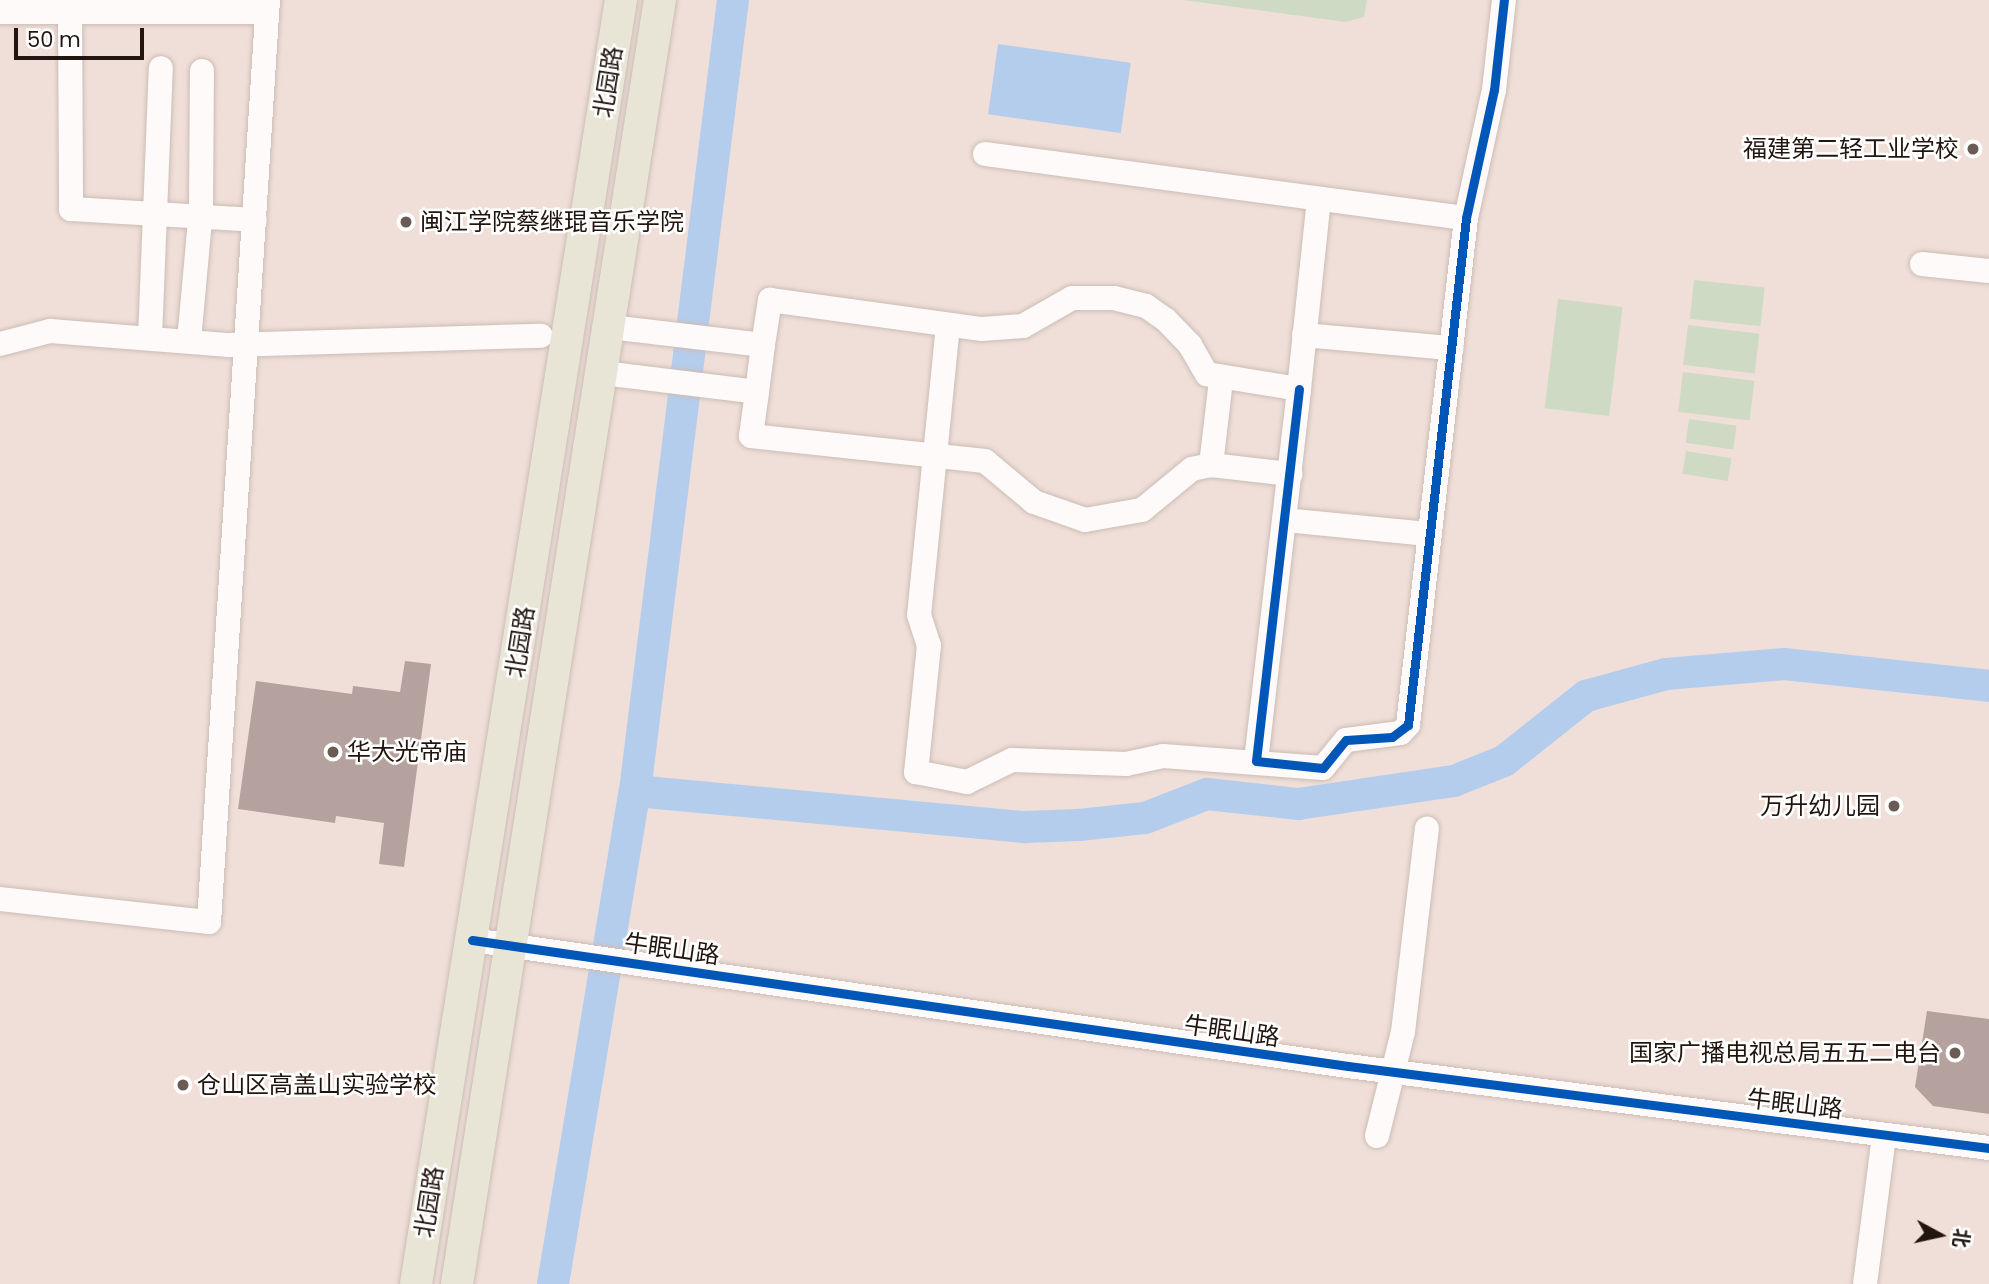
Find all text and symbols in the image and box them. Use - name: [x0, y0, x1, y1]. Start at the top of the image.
- scale bar: [18, 14, 147, 58]
- text: 50 m: [27, 25, 81, 54]
- street label: 北园路: [588, 44, 628, 120]
- place label: 福建第二轻工业学校: [1743, 135, 1959, 163]
- marker: 福建第二轻工业学校: [1965, 141, 1981, 157]
- place label: 闽江学院蔡继琨音乐学院: [420, 208, 684, 236]
- marker: 闽江学院蔡继琨音乐学院: [398, 214, 414, 230]
- street label: 北园路: [500, 604, 540, 680]
- place label: 华大光帝庙: [347, 738, 467, 766]
- marker: 华大光帝庙: [325, 744, 341, 760]
- place label: 万升幼儿园: [1760, 792, 1880, 820]
- marker: 万升幼儿园: [1886, 798, 1902, 814]
- street label: 牛眠山路: [622, 928, 722, 970]
- street label: 牛眠山路: [1182, 1010, 1282, 1052]
- place label: 国家广播电视总局五五二电台: [1629, 1039, 1941, 1067]
- marker: 国家广播电视总局五五二电台: [1947, 1045, 1963, 1061]
- place label: 仓山区高盖山实验学校: [197, 1071, 437, 1099]
- marker: 仓山区高盖山实验学校: [175, 1077, 191, 1093]
- street label: 牛眠山路: [1746, 1084, 1844, 1124]
- street label: 北园路: [409, 1164, 449, 1240]
- north arrow: [1905, 1200, 1975, 1270]
- text: 北: [1947, 1227, 1976, 1249]

